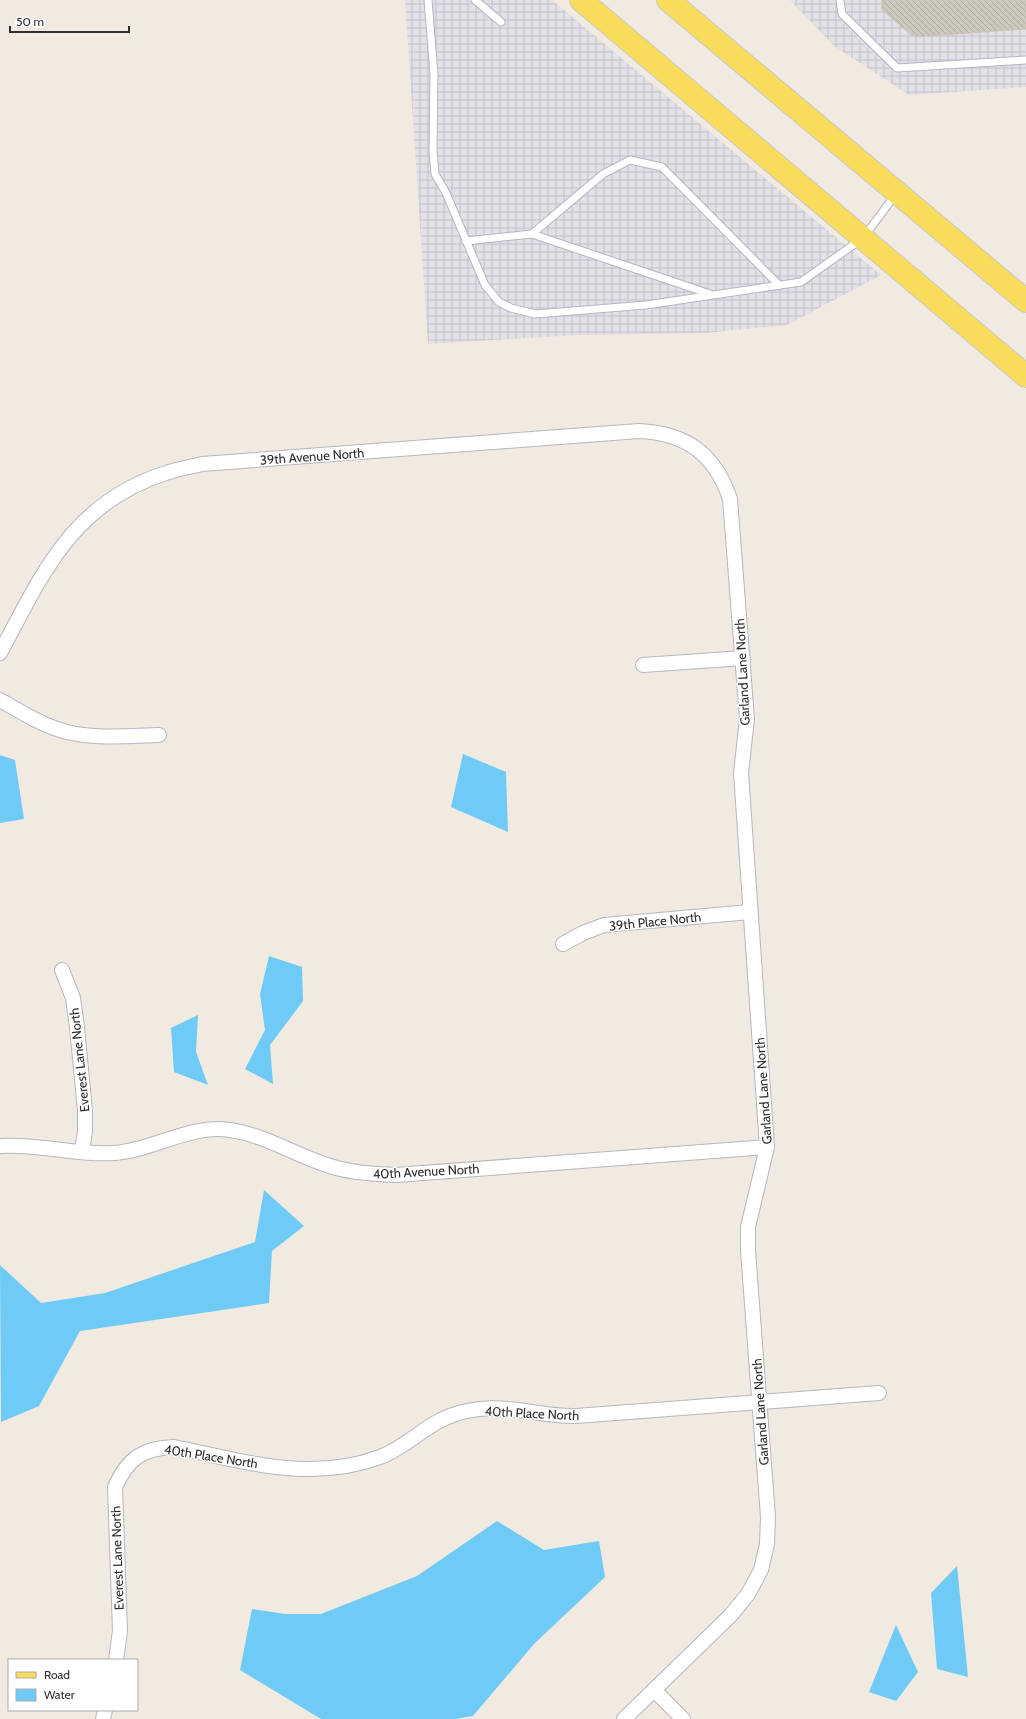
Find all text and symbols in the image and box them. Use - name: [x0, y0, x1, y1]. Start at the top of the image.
- scale bar: [10, 8, 129, 34]
- text: 50 m: [16, 14, 44, 29]
- street label: 39th Avenue North: [259, 444, 365, 468]
- street label: Garland Lane North: [731, 618, 753, 726]
- street label: 39th Place North: [608, 908, 702, 934]
- street label: Everest Lane North: [66, 1007, 92, 1113]
- street label: Garland Lane North: [751, 1037, 775, 1145]
- street label: 40th Avenue North: [372, 1160, 480, 1182]
- street label: Garland Lane North: [748, 1358, 772, 1466]
- street label: 40th Place North: [484, 1403, 580, 1423]
- street label: 40th Place North: [163, 1441, 259, 1471]
- street label: Everest Lane North: [107, 1506, 127, 1610]
- legend: [8, 1659, 138, 1711]
- text: Road: [44, 1667, 70, 1682]
- text: Water: [44, 1687, 75, 1702]

